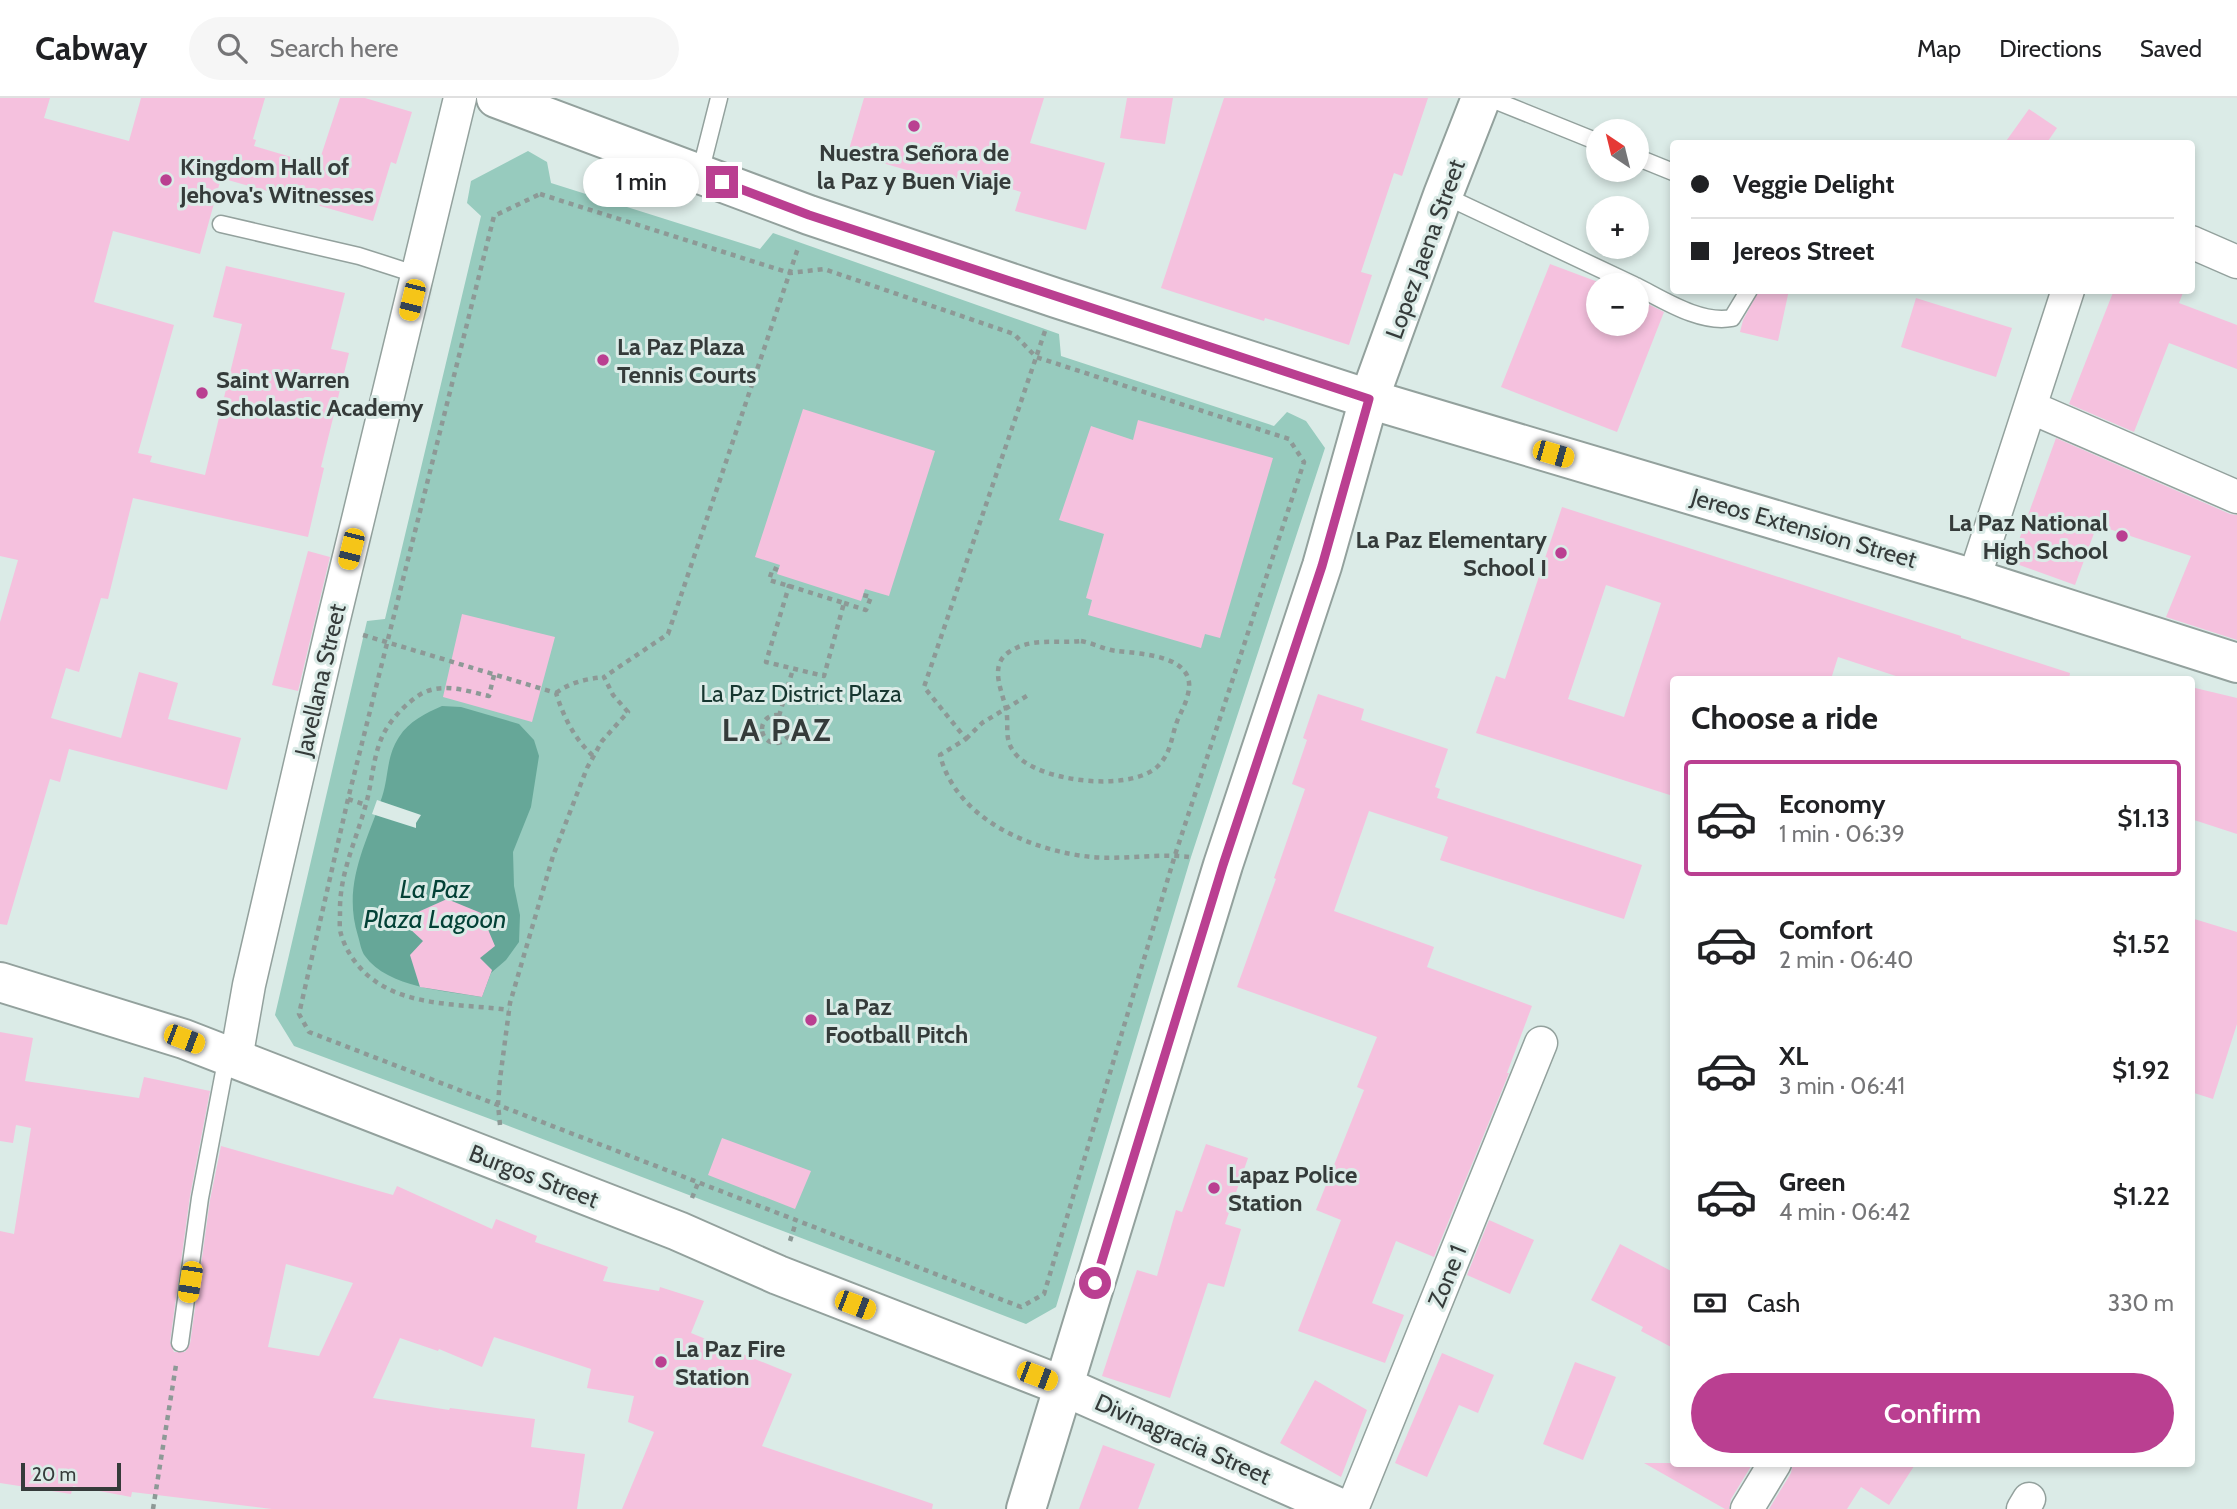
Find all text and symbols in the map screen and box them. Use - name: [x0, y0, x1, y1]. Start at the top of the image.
- search box: [189, 17, 679, 80]
- text: Cabway: [35, 28, 147, 68]
- icon: search: [213, 29, 251, 67]
- text: Search here: [269, 32, 399, 64]
- text: Map: [1917, 34, 1961, 63]
- text: Directions: [1999, 34, 2102, 63]
- text: Saved: [2140, 34, 2202, 63]
- marker: Nuestra Señora de la Paz y Buen Viaje: [906, 118, 922, 134]
- north arrow: [1586, 119, 1648, 182]
- map controls: [1586, 119, 1649, 336]
- place label: Nuestra Señora de la Paz y Buen Viaje: [817, 138, 1011, 195]
- place label: Kingdom Hall of Jehova's Witnesses: [179, 152, 374, 209]
- street label: Lopez Jaena Street: [1379, 155, 1471, 343]
- callout: 1 min: [582, 158, 698, 206]
- route end: [706, 166, 738, 198]
- text: 1 min: [615, 168, 667, 196]
- text: Veggie Delight: [1733, 168, 1894, 200]
- marker: Kingdom Hall of Jehova's Witnesses: [158, 172, 174, 188]
- button: +: [1586, 196, 1649, 259]
- text: Jereos Street: [1733, 235, 1875, 267]
- button: −: [1586, 273, 1649, 336]
- car: [397, 277, 428, 323]
- place label: La Paz Plaza Tennis Courts: [617, 332, 756, 389]
- marker: La Paz Plaza Tennis Courts: [595, 352, 611, 368]
- place label: Saint Warren Scholastic Academy: [216, 365, 424, 422]
- marker: Saint Warren Scholastic Academy: [194, 385, 210, 401]
- car: [1530, 438, 1577, 470]
- street label: Jereos Extension Street: [1687, 482, 1920, 574]
- place label: La Paz National High School: [1948, 508, 2108, 565]
- place label: La Paz Elementary School I: [1355, 525, 1547, 582]
- car: [336, 526, 367, 572]
- marker: La Paz National High School: [2114, 528, 2130, 544]
- marker: La Paz Elementary School I: [1553, 545, 1569, 561]
- street label: Javellana Street: [288, 601, 352, 760]
- park label: La Paz District Plaza: [700, 679, 902, 708]
- text: Choose a ride: [1691, 698, 1878, 737]
- district label: LA PAZ: [722, 710, 832, 749]
- icon: car: [1695, 787, 1758, 850]
- text: Economy: [1779, 788, 1885, 820]
- text: $1.13: [2117, 802, 2170, 834]
- text: 1 min · 06:39: [1779, 820, 1905, 848]
- water label: La Paz Plaza Lagoon: [364, 873, 506, 935]
- icon: car: [1695, 913, 1758, 976]
- text: Comfort: [1779, 914, 1873, 946]
- text: $1.52: [2112, 928, 2170, 960]
- text: 2 min · 06:40: [1779, 946, 1913, 974]
- place label: La Paz Football Pitch: [825, 992, 968, 1049]
- marker: La Paz Football Pitch: [803, 1012, 819, 1028]
- car: [161, 1022, 208, 1056]
- icon: car: [1695, 1039, 1758, 1102]
- text: XL: [1779, 1040, 1808, 1072]
- text: $1.92: [2112, 1054, 2170, 1086]
- text: 3 min · 06:41: [1779, 1072, 1905, 1100]
- street label: Burgos Street: [465, 1138, 603, 1214]
- place label: Lapaz Police Station: [1228, 1160, 1357, 1217]
- icon: car: [1695, 1165, 1758, 1228]
- text: Green: [1779, 1166, 1846, 1198]
- marker: Lapaz Police Station: [1206, 1180, 1222, 1196]
- text: $1.22: [2113, 1180, 2170, 1212]
- text: 4 min · 06:42: [1779, 1198, 1910, 1226]
- street label: Zone 1: [1421, 1241, 1473, 1311]
- car: [177, 1260, 204, 1304]
- route start: [1079, 1267, 1111, 1299]
- icon: cash: [1691, 1284, 1729, 1322]
- text: Cash: [1747, 1287, 1800, 1319]
- car: [832, 1288, 879, 1322]
- text: 330 m: [2108, 1289, 2174, 1317]
- place label: La Paz Fire Station: [675, 1334, 785, 1391]
- marker: La Paz Fire Station: [653, 1354, 669, 1370]
- car: [1014, 1359, 1061, 1393]
- button: Confirm: [1691, 1373, 2174, 1453]
- street label: Divinagracia Street: [1090, 1387, 1276, 1491]
- scale bar: [21, 1460, 121, 1492]
- text: 20 m: [32, 1463, 76, 1486]

